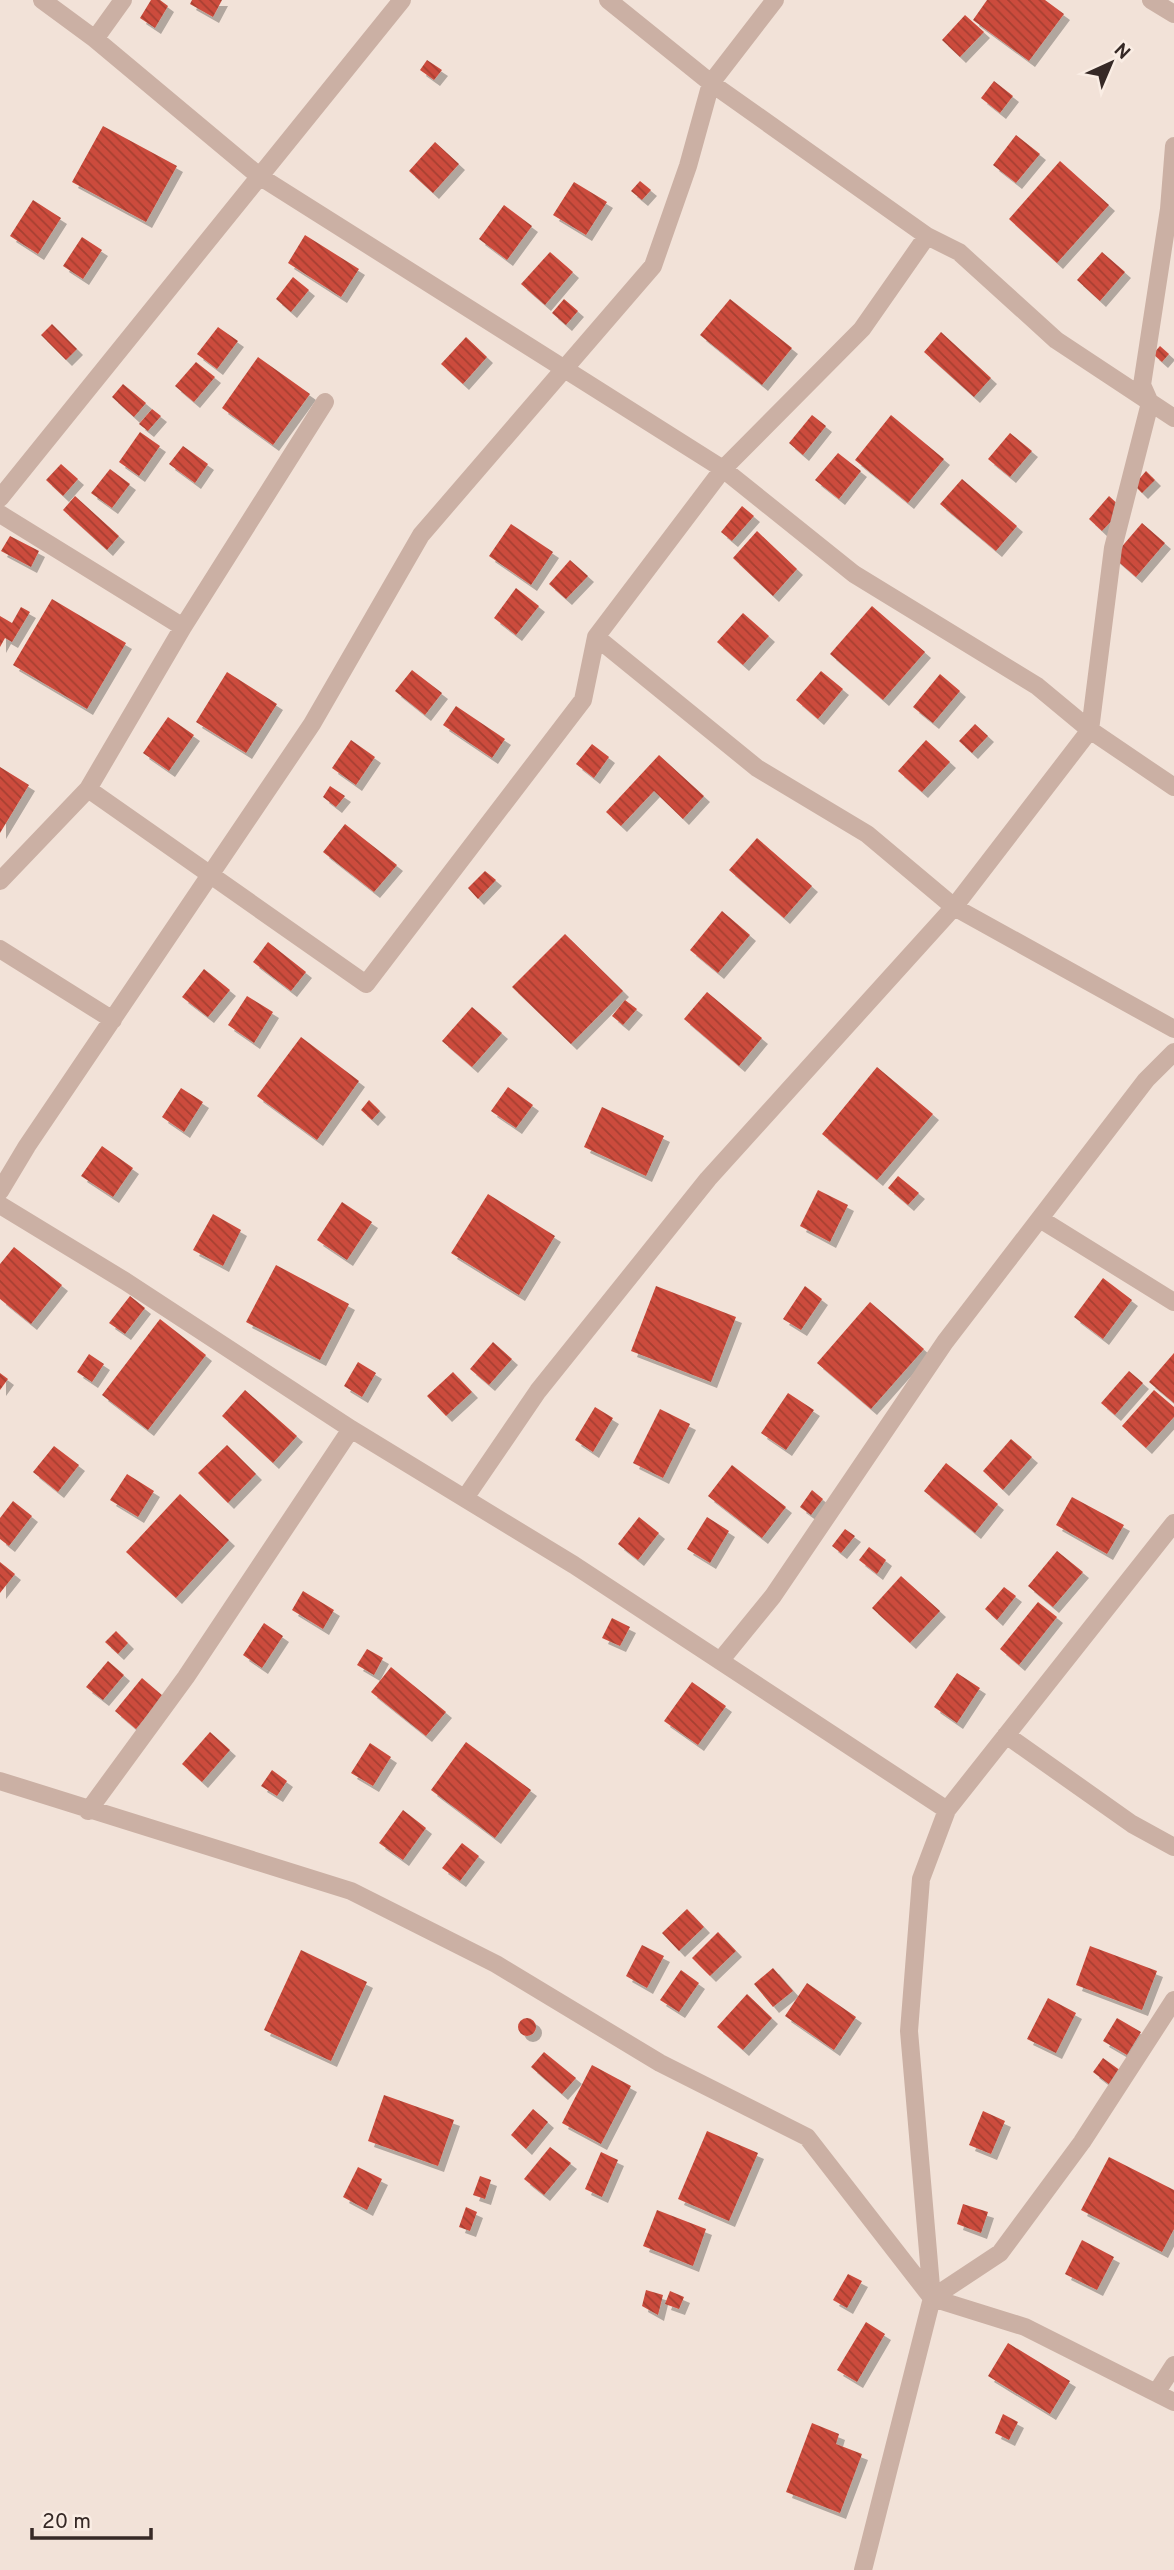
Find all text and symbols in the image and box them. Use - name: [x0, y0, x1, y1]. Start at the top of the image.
- north arrow: [1076, 28, 1146, 98]
- text: N: [1108, 39, 1135, 66]
- scale bar: [32, 2496, 150, 2540]
- text: 20 m: [42, 2509, 91, 2536]

